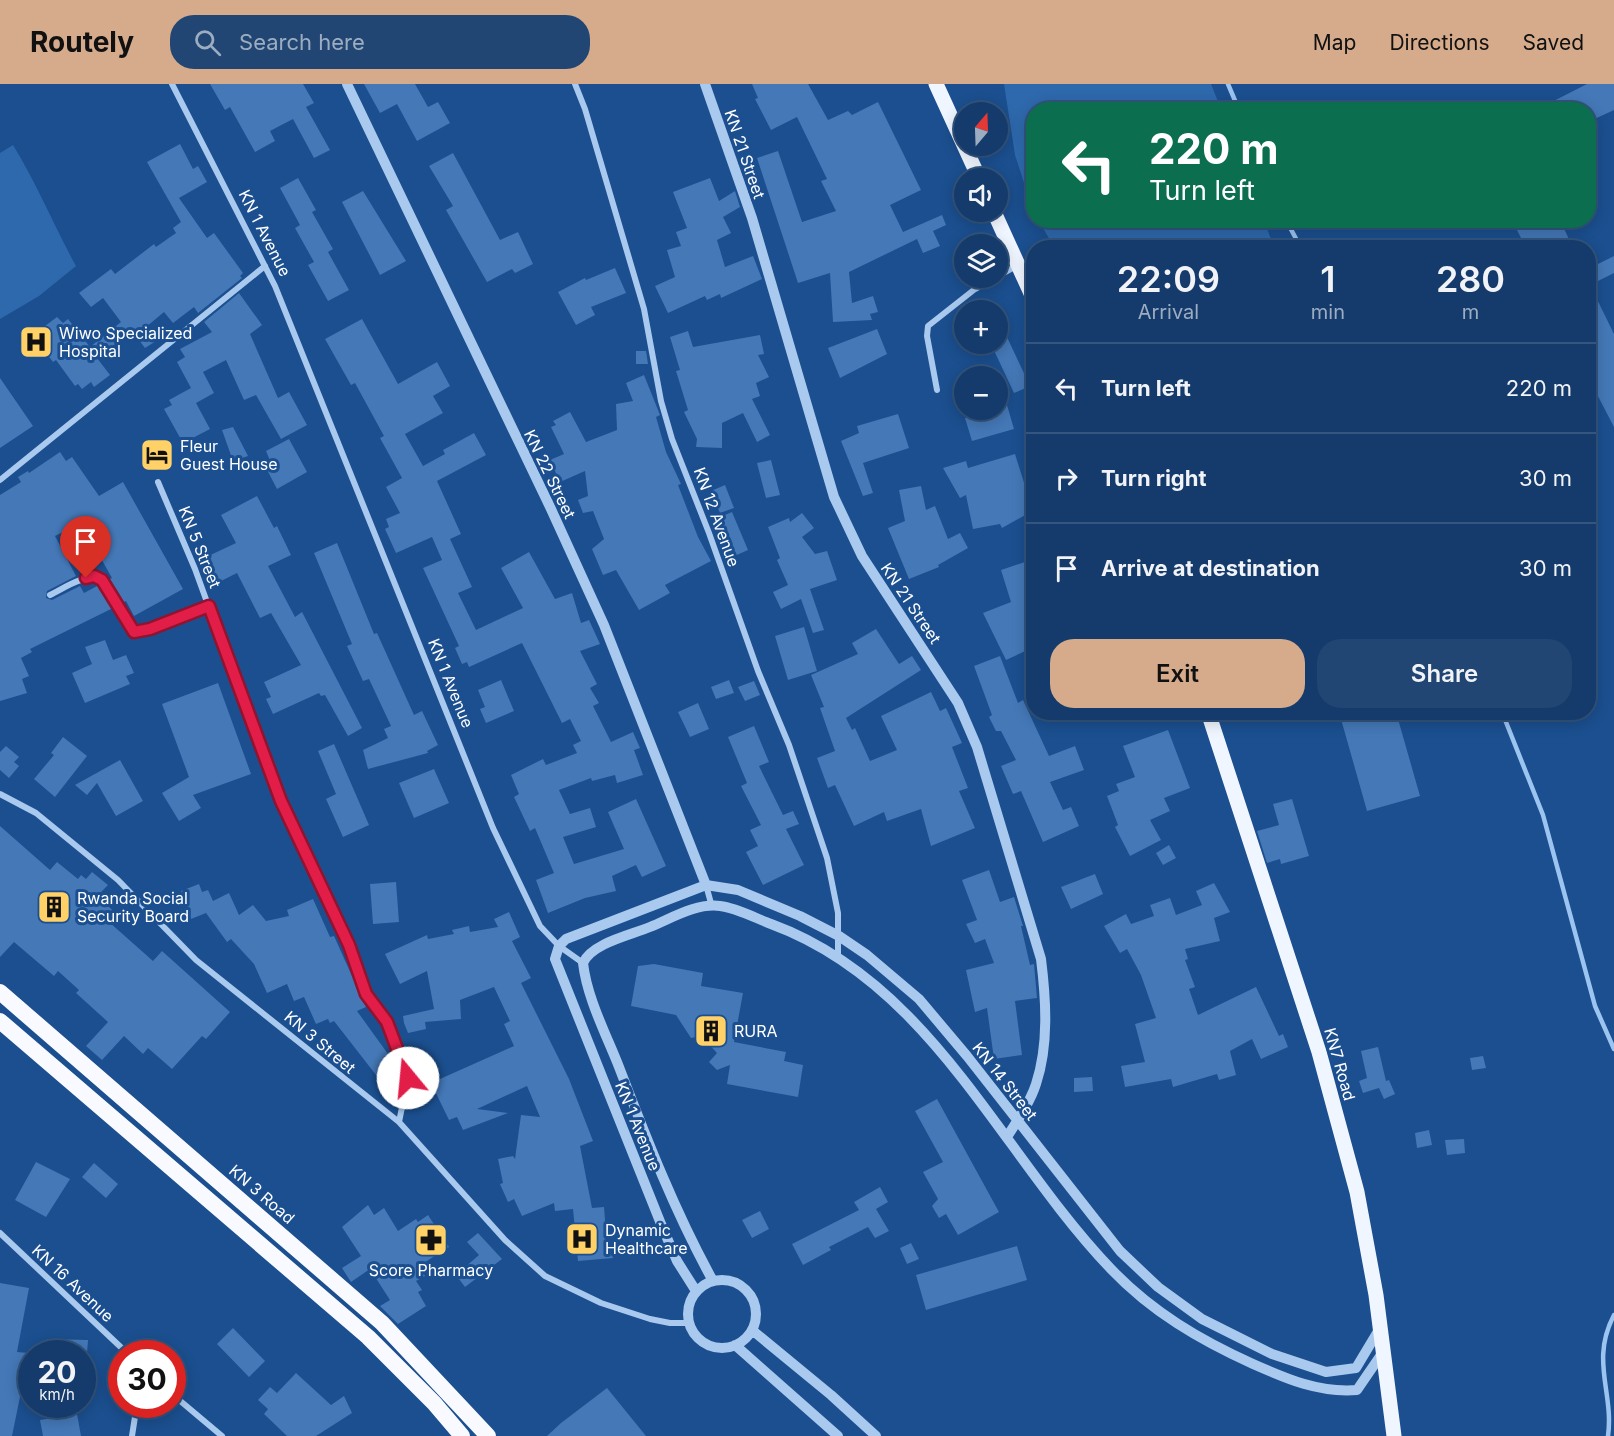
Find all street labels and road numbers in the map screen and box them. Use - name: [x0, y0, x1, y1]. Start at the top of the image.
- street label: KN 21 Street: [720, 107, 770, 201]
- street label: KN 1 Avenue: [235, 186, 295, 280]
- street label: KN 22 Street: [520, 426, 580, 522]
- street label: KN 12 Avenue: [690, 465, 744, 569]
- street label: KN 5 Street: [174, 503, 226, 591]
- street label: KN 21 Street: [877, 559, 945, 647]
- street label: KN 1 Avenue: [424, 635, 478, 731]
- street label: KN 3 Street: [280, 1006, 360, 1078]
- street label: KN7 Road: [1320, 1025, 1360, 1103]
- street label: KN 14 Street: [968, 1038, 1042, 1124]
- street label: KN 1 Avenue: [611, 1078, 665, 1174]
- street label: KN 3 Road: [225, 1160, 299, 1228]
- street label: KN 16 Avenue: [28, 1240, 118, 1326]

